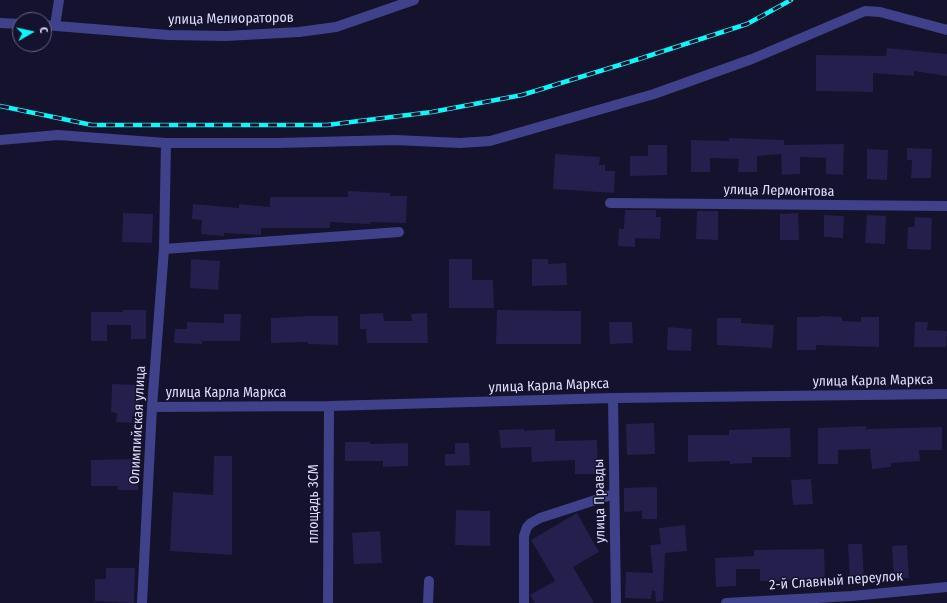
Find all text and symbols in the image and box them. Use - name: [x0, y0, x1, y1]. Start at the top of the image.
- street label: улица Мелиораторов: [168, 10, 294, 28]
- north arrow: [12, 12, 52, 52]
- text: С: [36, 26, 50, 34]
- street label: улица Лермонтова: [723, 182, 835, 200]
- street label: Олимпийская улица: [127, 365, 149, 485]
- street label: улица Карла Маркса: [813, 372, 933, 390]
- street label: улица Карла Маркса: [488, 375, 610, 397]
- street label: улица Карла Маркса: [166, 385, 286, 401]
- street label: улица Правды: [591, 459, 609, 543]
- street label: площадь ЗСМ: [306, 464, 322, 544]
- street label: 2-й Славный переулок: [769, 568, 903, 594]

